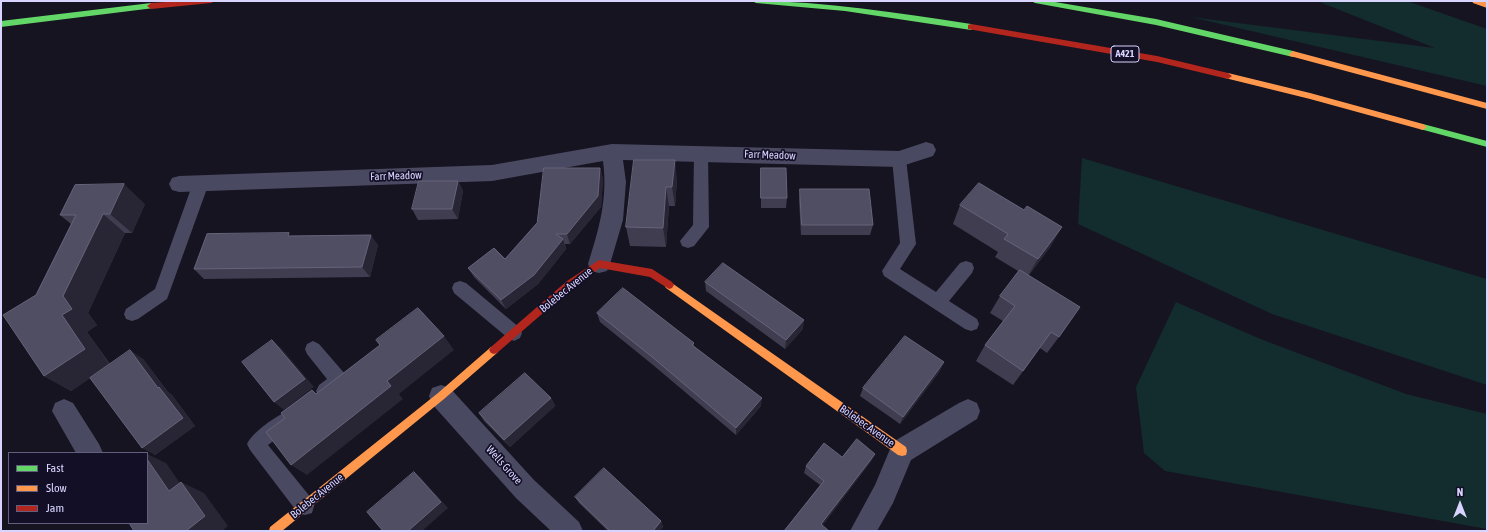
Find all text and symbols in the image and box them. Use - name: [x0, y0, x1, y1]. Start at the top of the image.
- road number: A421: [1111, 46, 1139, 62]
- street label: Farr Meadow: [744, 148, 796, 162]
- street label: Farr Meadow: [370, 169, 422, 183]
- street label: Bolebec Avenue: [537, 265, 595, 315]
- street label: Bolebec Avenue: [837, 402, 897, 450]
- street label: Wells Grove: [483, 443, 525, 487]
- legend: [8, 452, 148, 524]
- text: Fast: [46, 461, 64, 475]
- street label: Bolebec Avenue: [288, 471, 346, 521]
- text: Slow: [46, 481, 67, 495]
- north arrow: [1440, 484, 1480, 524]
- text: N: [1457, 486, 1463, 498]
- text: Jam: [46, 501, 64, 515]

